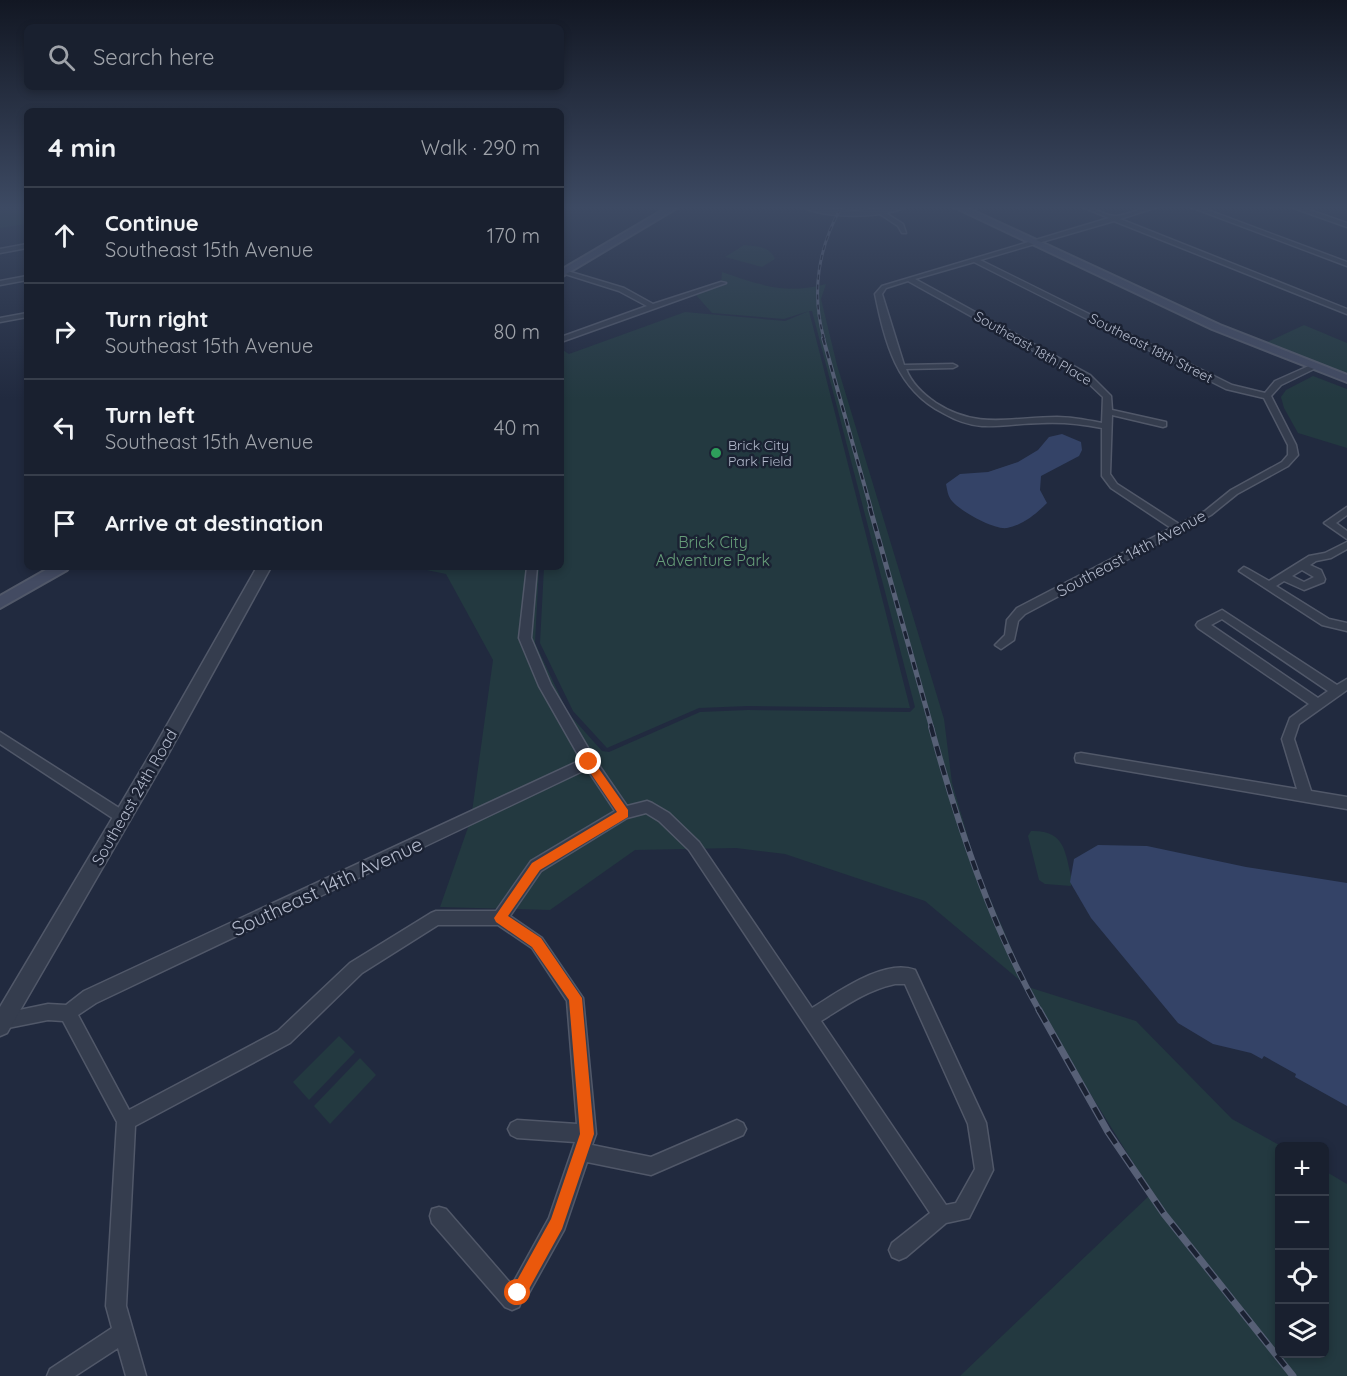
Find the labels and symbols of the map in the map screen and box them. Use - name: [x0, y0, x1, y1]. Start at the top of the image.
- street label: Southeast 18th Place: [971, 307, 1095, 389]
- street label: Southeast 18th Street: [1086, 309, 1216, 387]
- place label: Brick City Park Field: [728, 436, 792, 470]
- marker: Brick City Park Field: [709, 446, 723, 460]
- street label: Southeast 14th Avenue: [1053, 505, 1209, 601]
- park label: Brick City Adventure Park: [656, 532, 770, 570]
- street label: Southeast 24th Road: [87, 725, 181, 869]
- route end: [575, 748, 601, 774]
- street label: Southeast 14th Avenue: [228, 831, 426, 941]
- route start: [504, 1279, 530, 1305]

